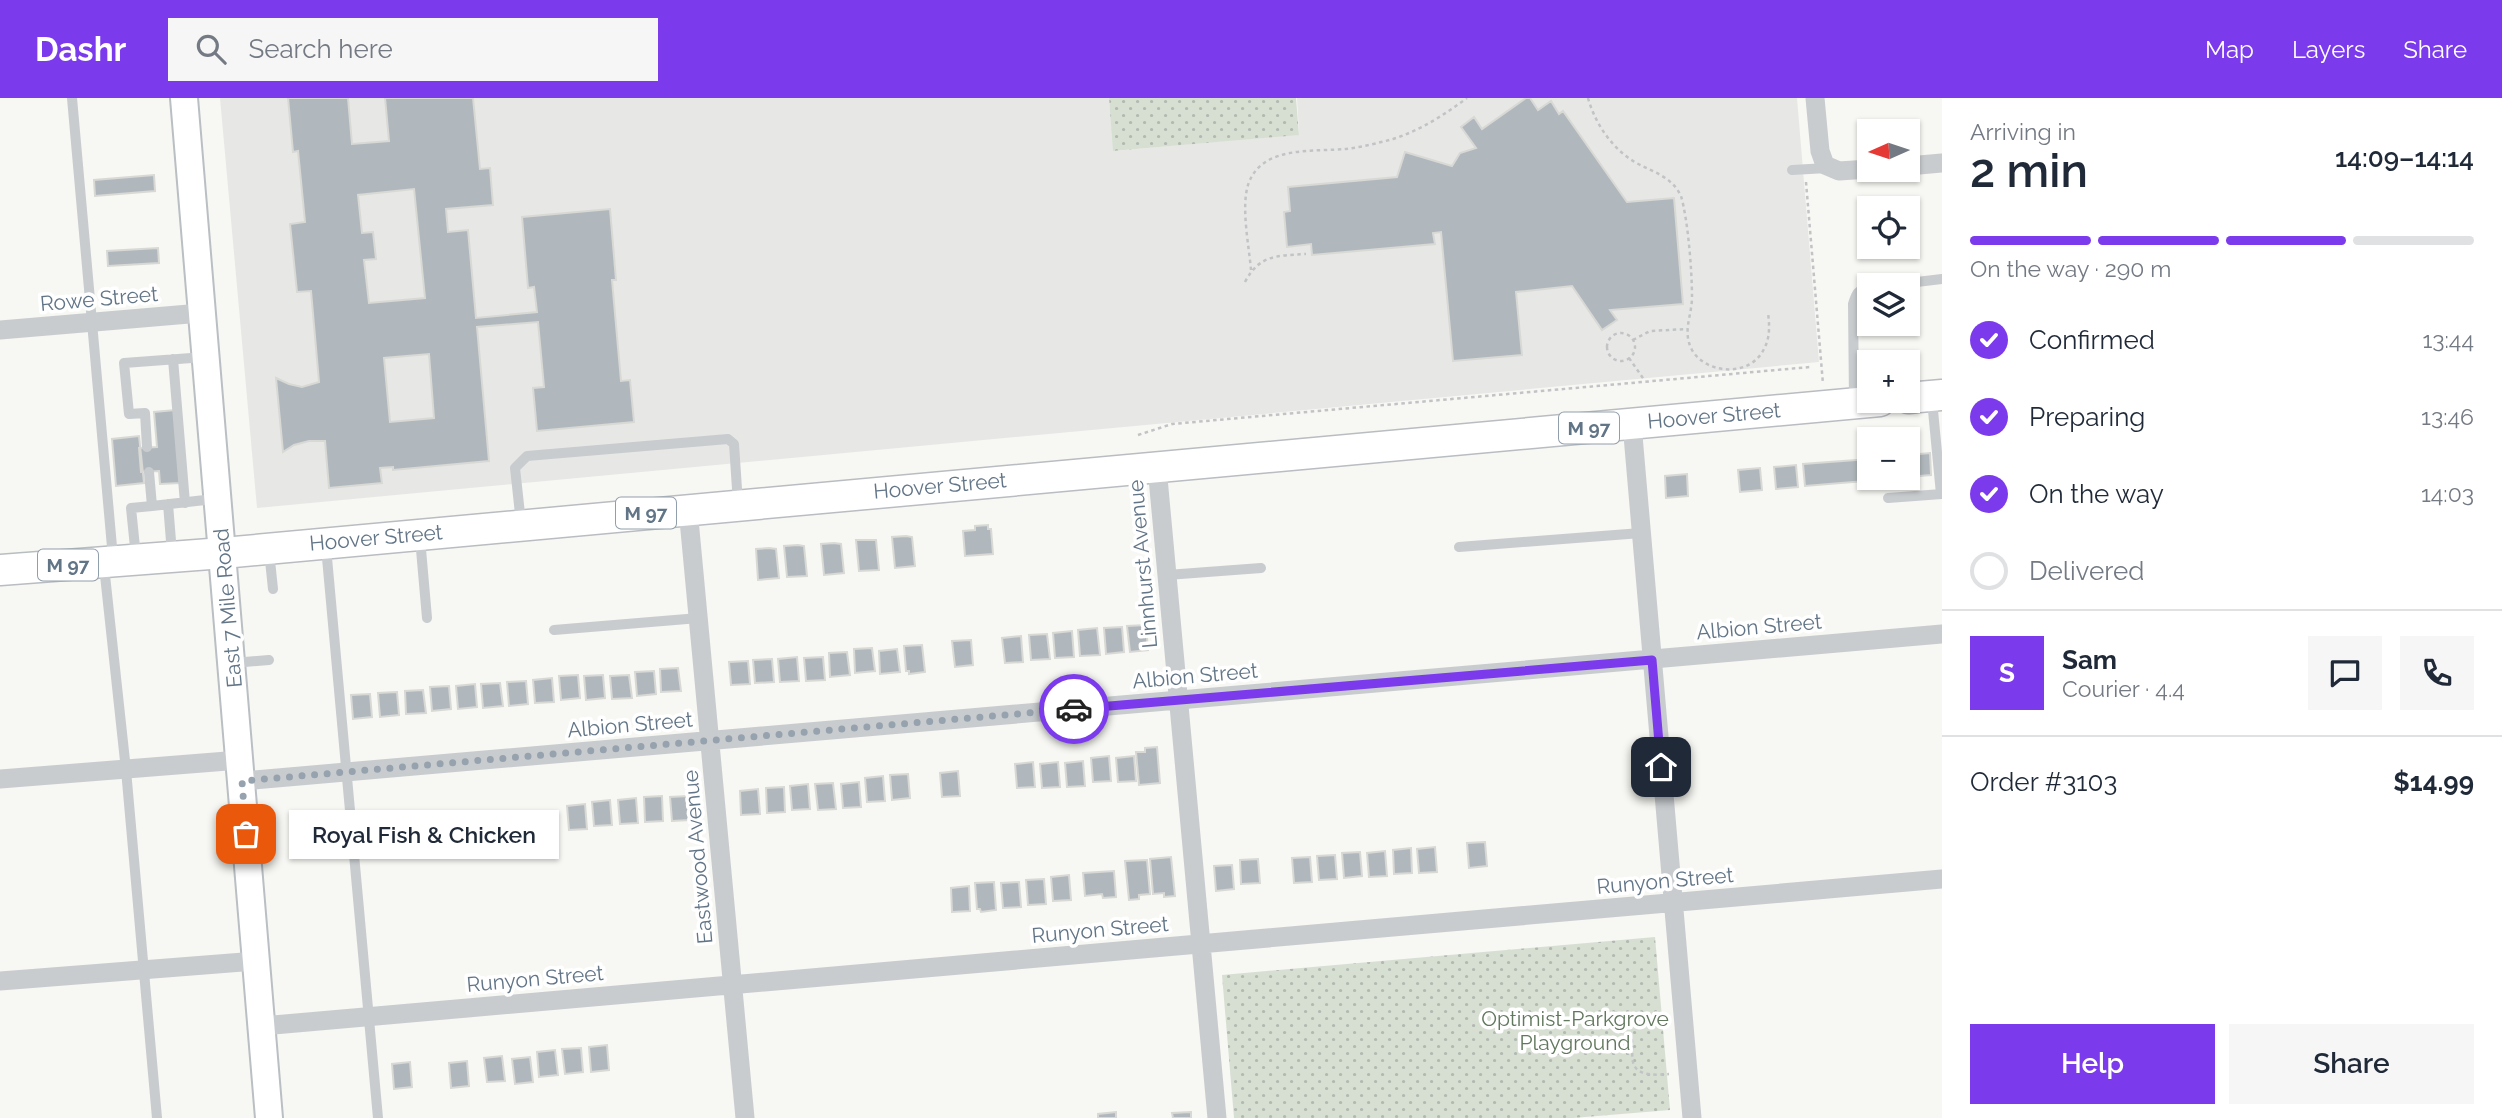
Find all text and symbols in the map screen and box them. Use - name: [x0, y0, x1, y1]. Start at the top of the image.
- search box: [168, 18, 658, 81]
- text: Dashr: [35, 30, 126, 69]
- icon: search: [192, 30, 230, 68]
- text: Search here: [248, 34, 393, 64]
- text: Map: [2205, 35, 2254, 64]
- text: Layers: [2292, 35, 2365, 64]
- text: Share: [2403, 35, 2467, 64]
- text: Arriving in: [1970, 118, 2076, 145]
- north arrow: [1857, 119, 1920, 182]
- map controls: [1857, 119, 1920, 490]
- text: 14:09–14:14: [2335, 143, 2474, 173]
- text: 2 min: [1970, 144, 2088, 198]
- button: locate: [1857, 196, 1920, 259]
- text: On the way · 290 m: [1970, 255, 2171, 282]
- button: layers: [1857, 273, 1920, 336]
- street label: Rowe Street: [39, 281, 159, 316]
- icon: check: [1970, 321, 2008, 359]
- text: Confirmed: [2029, 325, 2155, 355]
- text: 13:44: [2422, 326, 2474, 353]
- button: +: [1857, 350, 1920, 413]
- street label: Hoover Street: [1646, 397, 1782, 434]
- icon: check: [1970, 398, 2008, 436]
- text: Preparing: [2029, 402, 2145, 432]
- text: 13:46: [2421, 403, 2474, 430]
- road number: M 97: [1559, 412, 1619, 444]
- button: −: [1857, 427, 1920, 490]
- street label: Hoover Street: [872, 467, 1008, 504]
- icon: check: [1970, 475, 2008, 513]
- street label: Linnhurst Avenue: [1123, 479, 1162, 649]
- text: On the way: [2029, 479, 2164, 509]
- text: 14:03: [2421, 480, 2474, 507]
- road number: M 97: [616, 498, 676, 528]
- street label: Hoover Street: [308, 519, 444, 556]
- street label: East 7 Mile Road: [208, 527, 247, 689]
- road number: M 97: [38, 550, 98, 580]
- text: Delivered: [2029, 556, 2144, 586]
- street label: Albion Street: [1695, 609, 1823, 644]
- button: chat: [2308, 636, 2382, 710]
- button: phone: [2400, 636, 2474, 710]
- text: Sam: [2062, 645, 2117, 675]
- street label: Albion Street: [1131, 658, 1259, 693]
- text: S: [1999, 658, 2015, 688]
- courier: [1039, 674, 1109, 744]
- text: Courier · 4.4: [2062, 675, 2185, 702]
- icon: car: [1055, 690, 1093, 728]
- street label: Albion Street: [566, 707, 694, 742]
- pin: [1631, 737, 1691, 797]
- icon: home: [1642, 748, 1680, 786]
- text: Order #3103: [1970, 767, 2117, 797]
- text: $14.99: [2393, 767, 2474, 797]
- street label: Eastwood Avenue: [677, 769, 718, 945]
- pin: [216, 804, 276, 864]
- callout: Royal Fish & Chicken: [288, 810, 558, 858]
- icon: bag: [227, 815, 265, 853]
- text: Royal Fish & Chicken: [312, 821, 536, 848]
- street label: Runyon Street: [1595, 862, 1734, 899]
- street label: Runyon Street: [1030, 911, 1169, 948]
- street label: Runyon Street: [465, 960, 604, 997]
- park label: Optimist-Parkgrove Playground: [1481, 1006, 1669, 1055]
- button: Help: [1970, 1024, 2215, 1104]
- button: Share: [2229, 1024, 2474, 1104]

